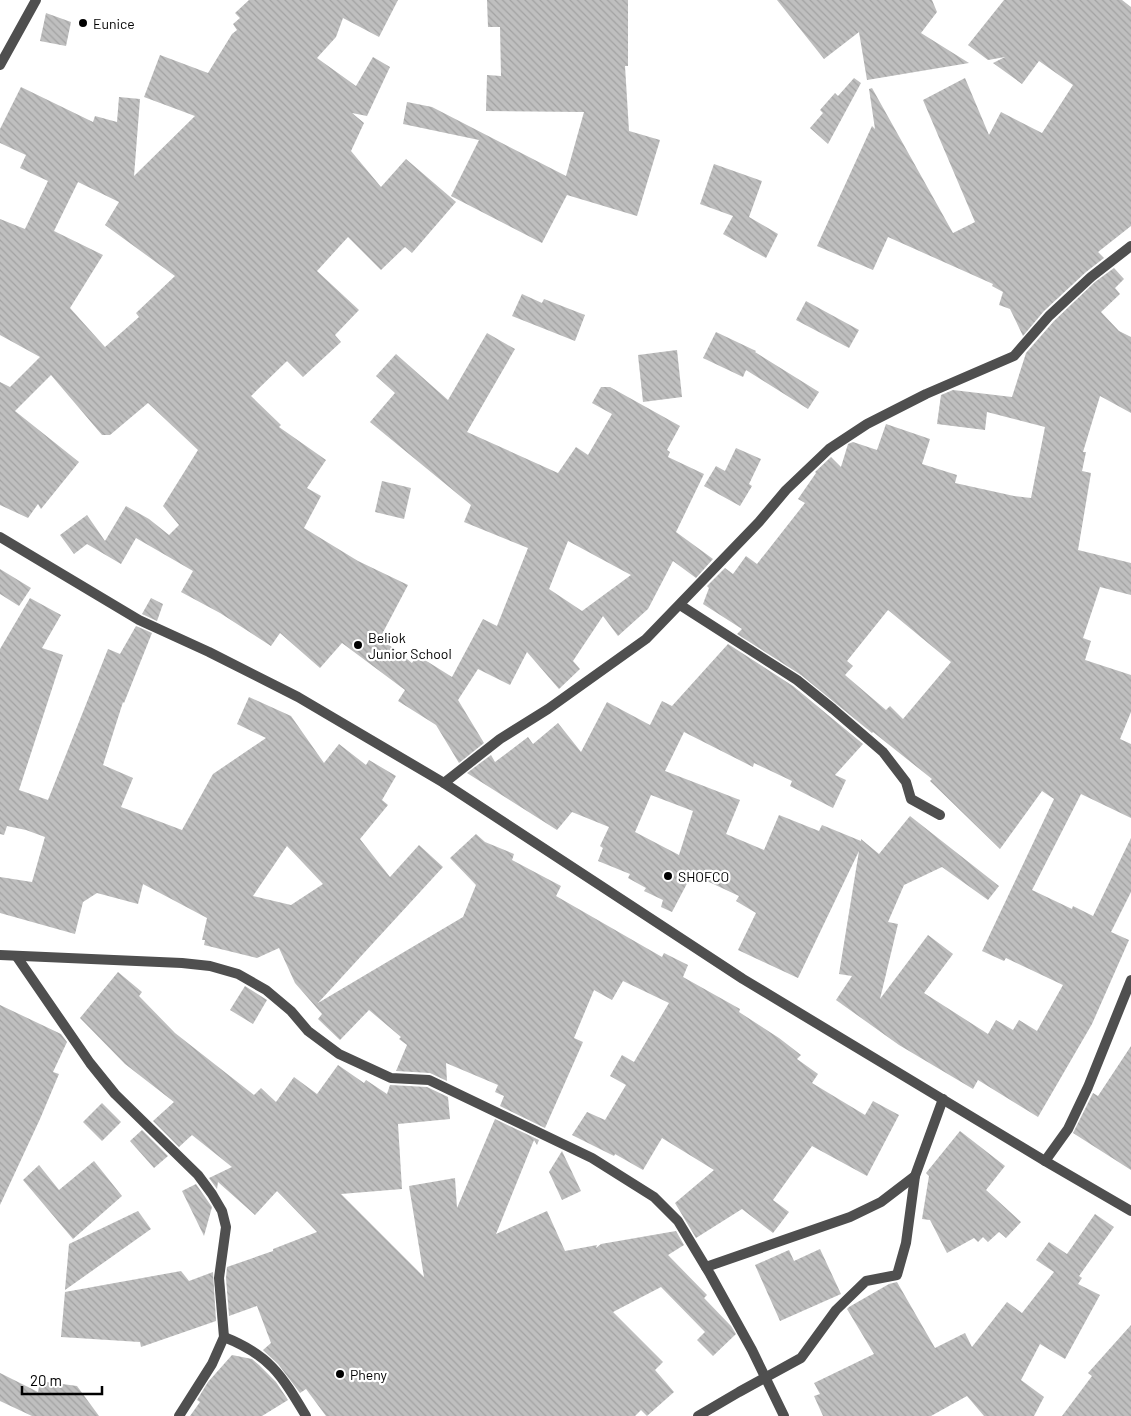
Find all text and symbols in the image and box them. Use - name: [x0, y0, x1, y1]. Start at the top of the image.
- place label: Eunice: [93, 15, 135, 32]
- marker: Eunice: [77, 17, 89, 29]
- place label: Beliok Junior School: [368, 629, 452, 662]
- marker: Beliok Junior School: [352, 639, 364, 651]
- place label: SHOFCO: [678, 868, 729, 885]
- marker: SHOFCO: [662, 870, 674, 882]
- scale bar: [22, 1364, 102, 1396]
- place label: Pheny: [350, 1366, 388, 1383]
- marker: Pheny: [334, 1368, 346, 1380]
- text: 20 m: [30, 1371, 62, 1389]

